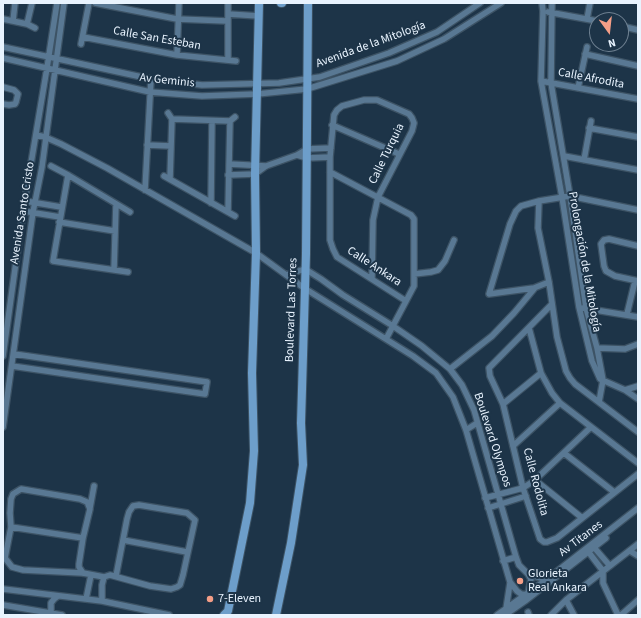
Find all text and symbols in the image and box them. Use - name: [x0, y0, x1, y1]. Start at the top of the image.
- north arrow: [589, 12, 629, 52]
- street label: Avenida de la Mitología: [314, 18, 428, 72]
- street label: Calle San Esteban: [112, 24, 202, 54]
- text: N: [607, 35, 617, 51]
- street label: Calle Afrodita: [557, 66, 625, 92]
- street label: Av Geminis: [139, 71, 195, 91]
- street label: Calle Turquia: [366, 121, 408, 187]
- street label: Avenida Santo Cristo: [8, 161, 38, 265]
- street label: Prolongación de la Mitología: [565, 191, 603, 333]
- street label: Calle Ankara: [344, 244, 404, 290]
- street label: Boulevard Las Torres: [283, 258, 301, 362]
- street label: Boulevard Olympos: [470, 391, 514, 489]
- street label: Calle Rodolita: [519, 447, 551, 517]
- street label: Av Titanes: [556, 518, 606, 560]
- place label: Glorieta Real Ankara: [528, 567, 587, 595]
- marker: Glorieta Real Ankara: [515, 576, 525, 586]
- place label: 7-Eleven: [218, 592, 261, 606]
- marker: 7-Eleven: [205, 594, 215, 604]

